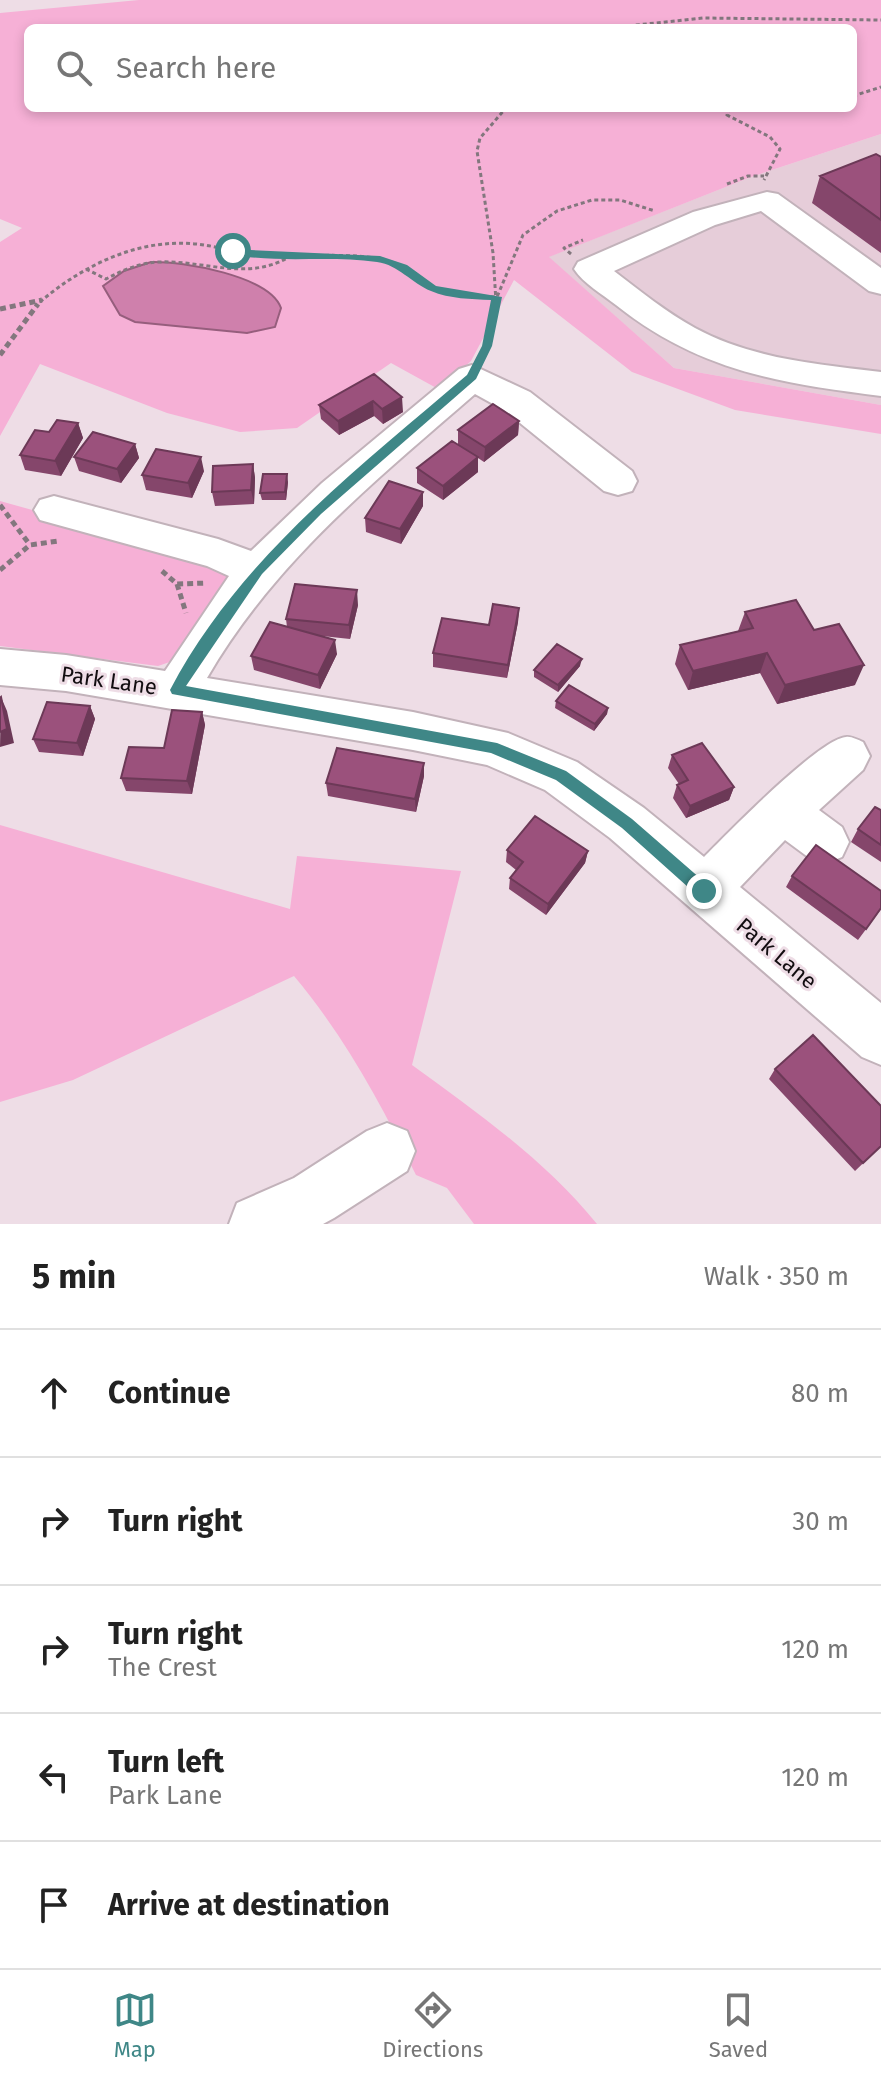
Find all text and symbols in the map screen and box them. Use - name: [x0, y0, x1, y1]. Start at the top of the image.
- search box: [24, 24, 857, 112]
- icon: search: [52, 46, 96, 90]
- text: Search here: [116, 50, 276, 86]
- route start: [215, 233, 251, 269]
- street label: Park Lane: [59, 660, 159, 701]
- route end: [686, 873, 722, 909]
- street label: Park Lane: [731, 912, 822, 995]
- text: 5 min: [32, 1256, 116, 1297]
- text: Walk · 350 m: [704, 1261, 849, 1292]
- icon: ahead: [32, 1371, 76, 1415]
- text: Continue: [108, 1375, 231, 1411]
- text: 80 m: [791, 1378, 849, 1409]
- icon: right: [32, 1499, 76, 1543]
- text: Turn right: [108, 1503, 243, 1539]
- text: 30 m: [792, 1506, 849, 1537]
- text: Turn right: [108, 1616, 243, 1652]
- icon: right: [32, 1627, 76, 1671]
- text: 120 m: [781, 1634, 849, 1665]
- text: The Crest: [108, 1652, 217, 1683]
- text: Turn left: [108, 1744, 224, 1780]
- icon: left: [32, 1755, 76, 1799]
- text: 120 m: [781, 1762, 849, 1793]
- text: Park Lane: [108, 1780, 222, 1811]
- icon: arrive: [32, 1883, 76, 1927]
- text: Arrive at destination: [108, 1887, 390, 1923]
- tab: Map: [113, 1988, 157, 2063]
- tab: Directions: [382, 1988, 483, 2063]
- tab: Saved: [709, 1988, 768, 2063]

